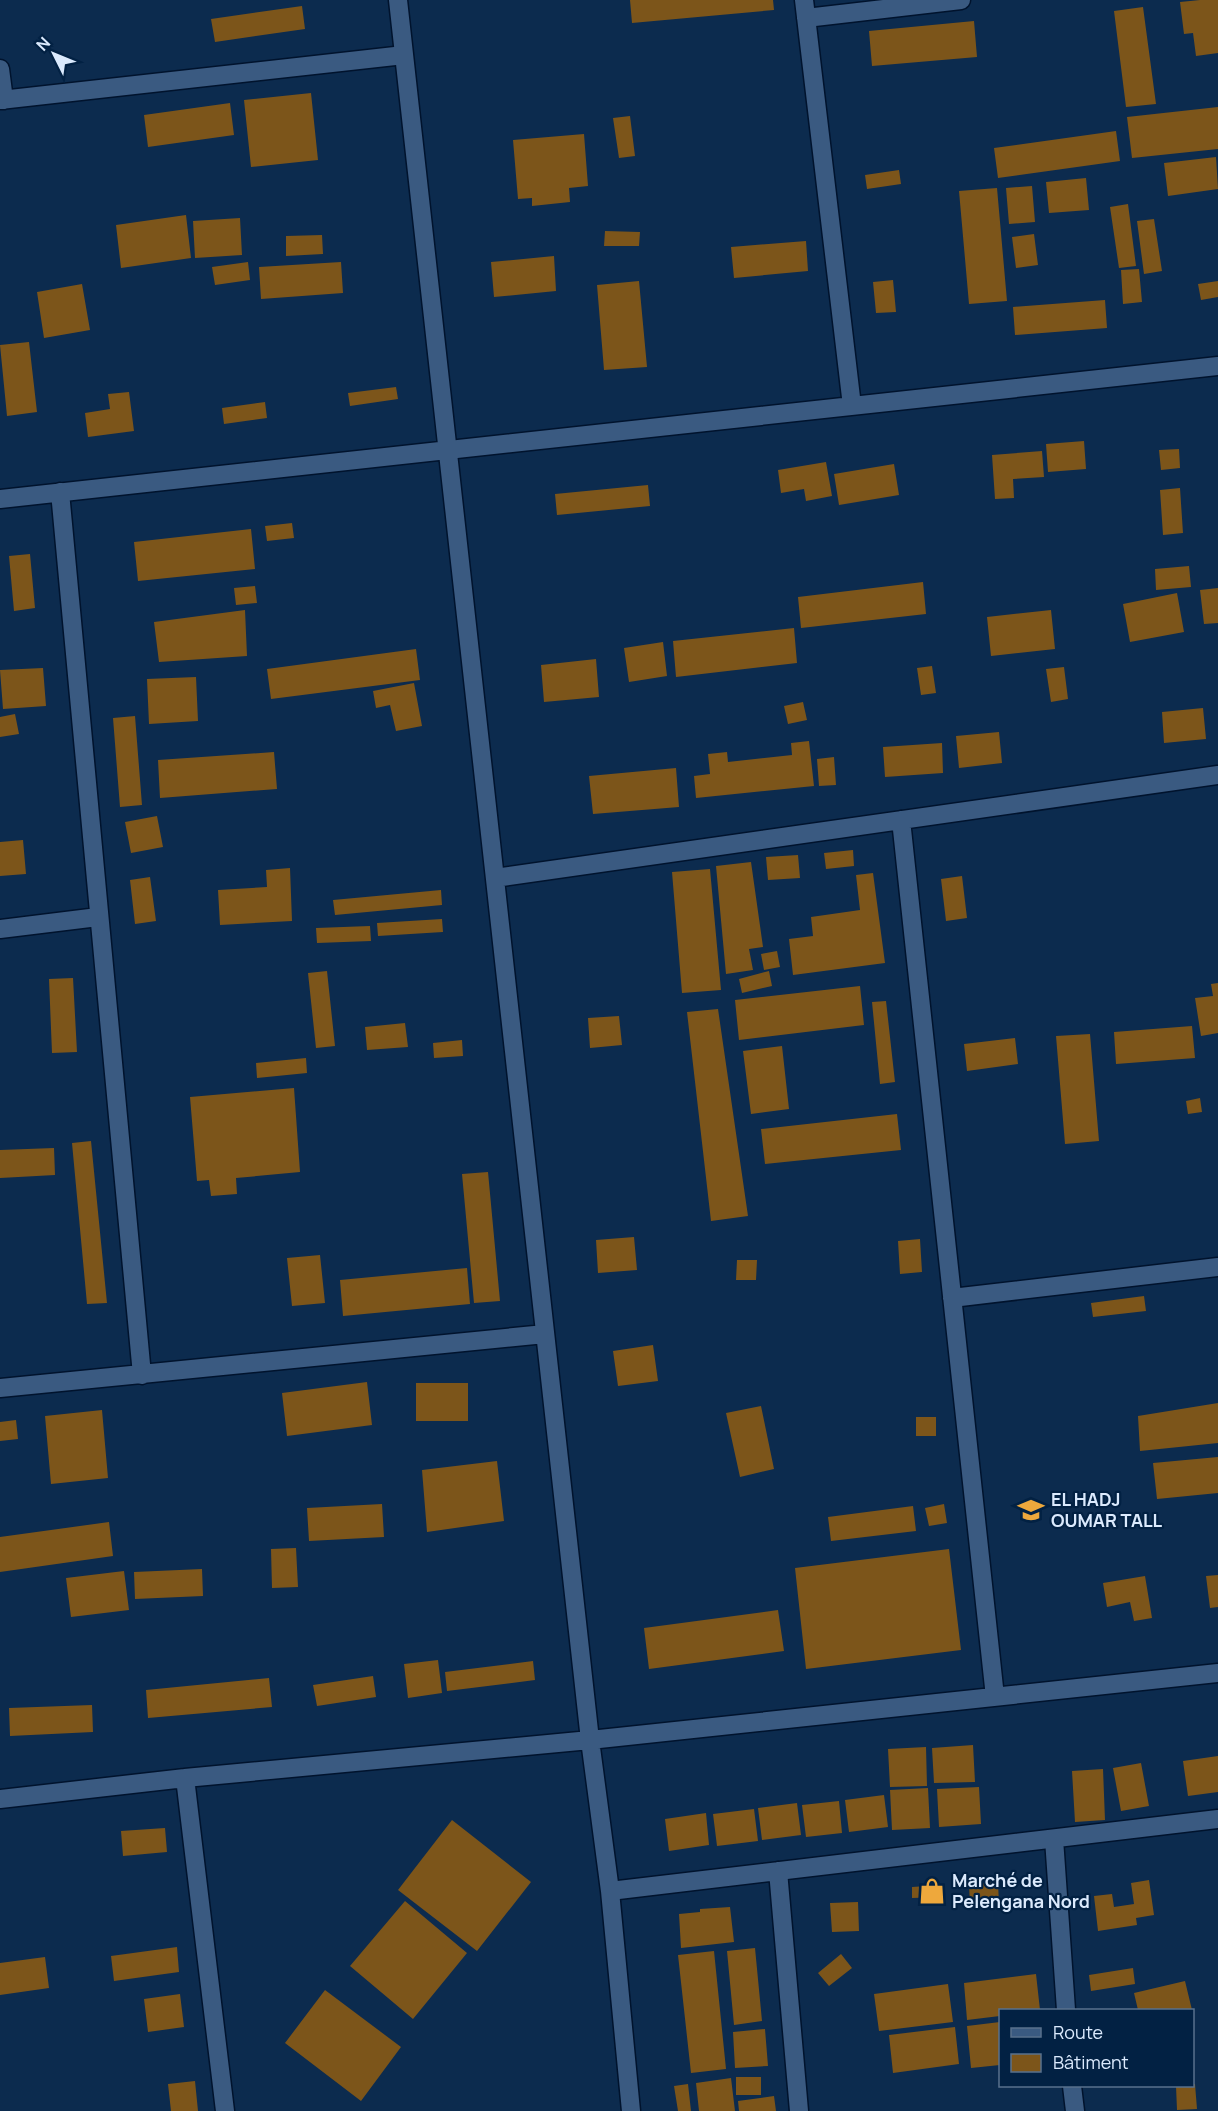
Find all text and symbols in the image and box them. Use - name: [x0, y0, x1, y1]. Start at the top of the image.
- north arrow: [24, 24, 84, 84]
- text: N: [31, 32, 55, 55]
- place label: EL HADJ OUMAR TALL: [1051, 1487, 1163, 1532]
- school or university icon: EL HADJ OUMAR TALL: [1016, 1495, 1046, 1525]
- place label: Marché de Pelengana Nord: [952, 1868, 1090, 1913]
- shop icon: Marché de Pelengana Nord: [917, 1876, 947, 1906]
- legend: [999, 2009, 1194, 2087]
- text: Route: [1053, 2020, 1103, 2044]
- text: Bâtiment: [1053, 2050, 1129, 2074]

